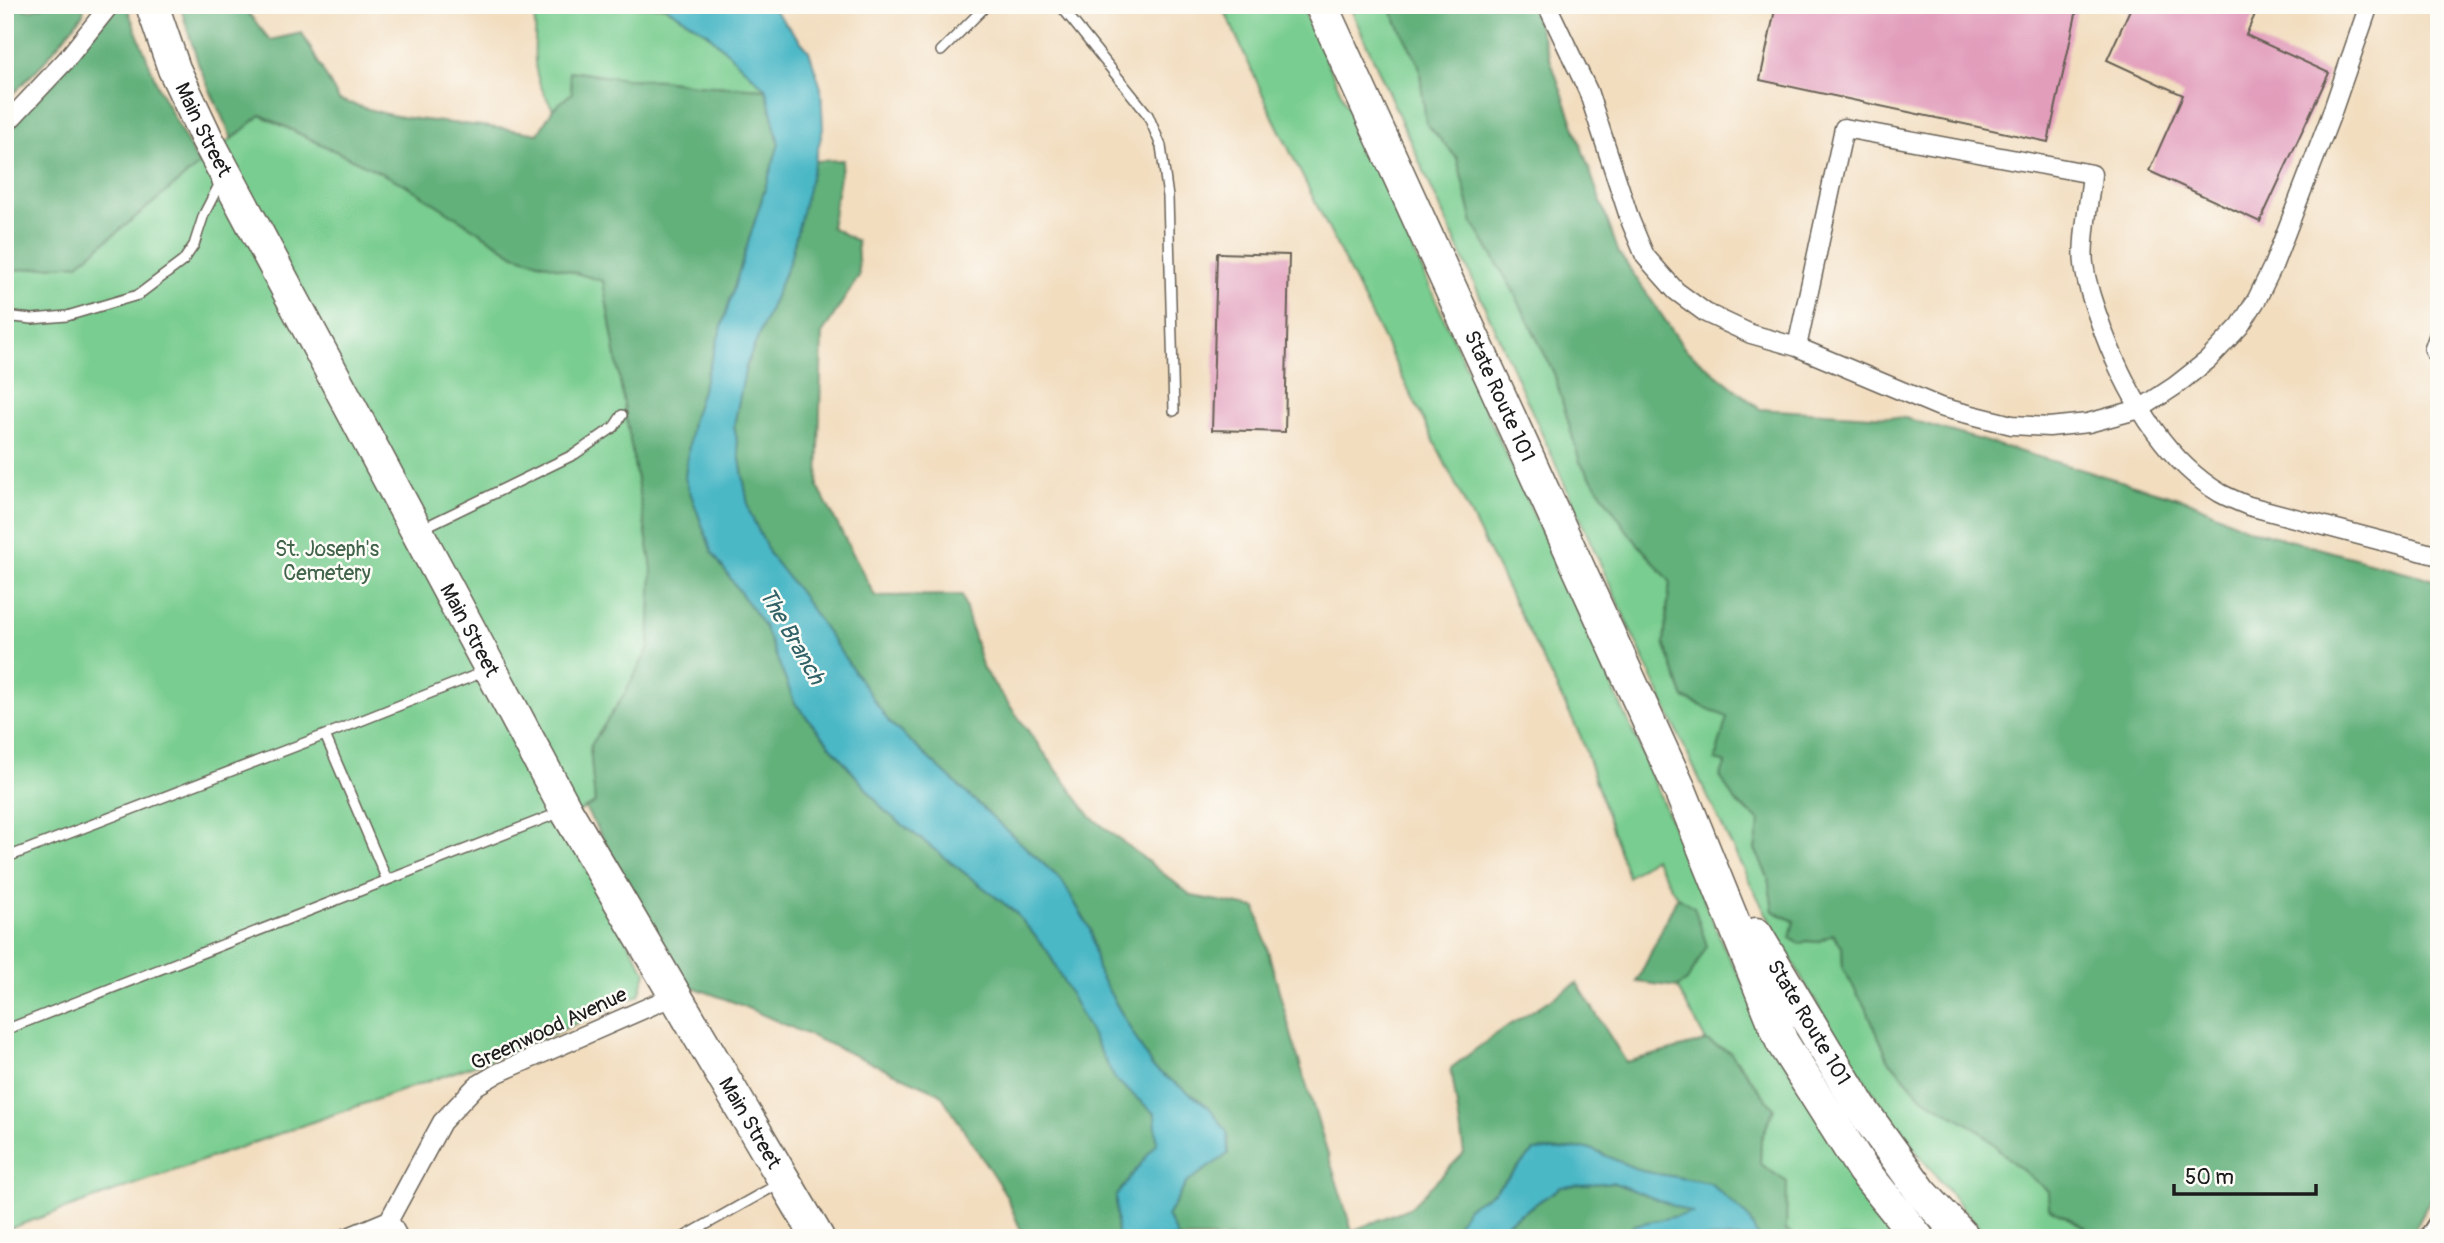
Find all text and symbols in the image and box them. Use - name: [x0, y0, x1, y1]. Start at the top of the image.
- street label: Main Street: [169, 78, 238, 182]
- street label: State Route 101: [1458, 326, 1542, 466]
- park label: St. Joseph's Cemetery: [275, 536, 380, 587]
- street label: Main Street: [434, 579, 506, 682]
- water label: The Branch: [753, 583, 832, 690]
- street label: State Route 101: [1761, 955, 1857, 1090]
- street label: Greenwood Avenue: [467, 981, 632, 1077]
- street label: Main Street: [713, 1072, 788, 1174]
- scale bar: [2174, 1152, 2316, 1196]
- text: 50 m: [2185, 1164, 2234, 1191]

